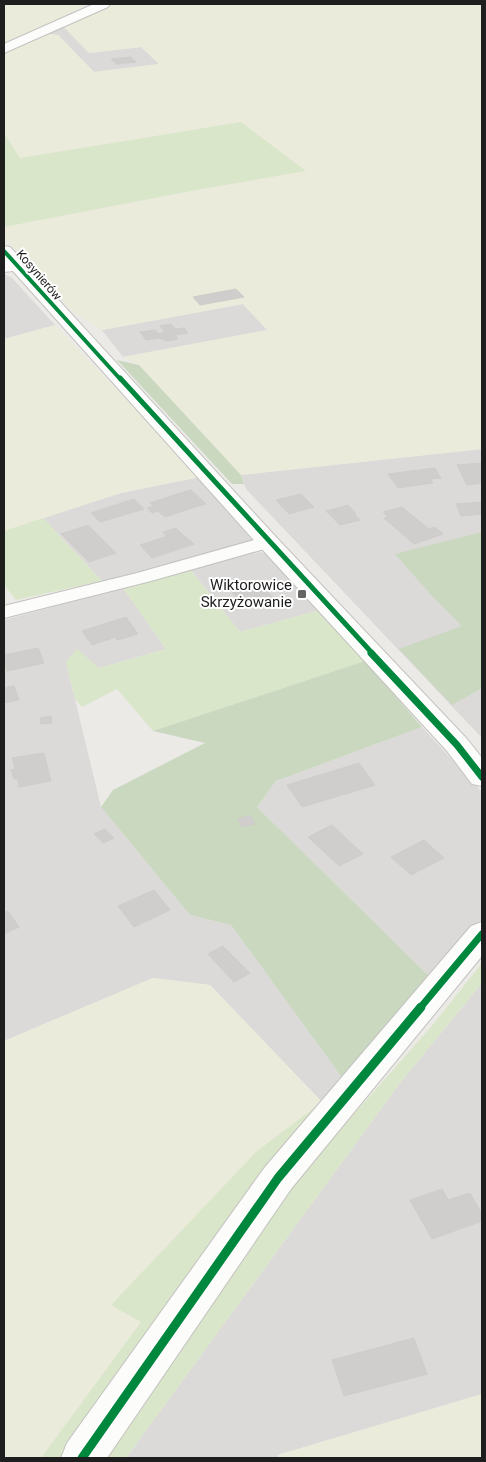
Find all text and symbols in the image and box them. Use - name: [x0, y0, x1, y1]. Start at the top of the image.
- street label: Kosynierów: [13, 247, 65, 303]
- place label: Wiktorowice Skrzyżowanie: [201, 576, 292, 611]
- marker: Wiktorowice Skrzyżowanie: [296, 588, 308, 600]

